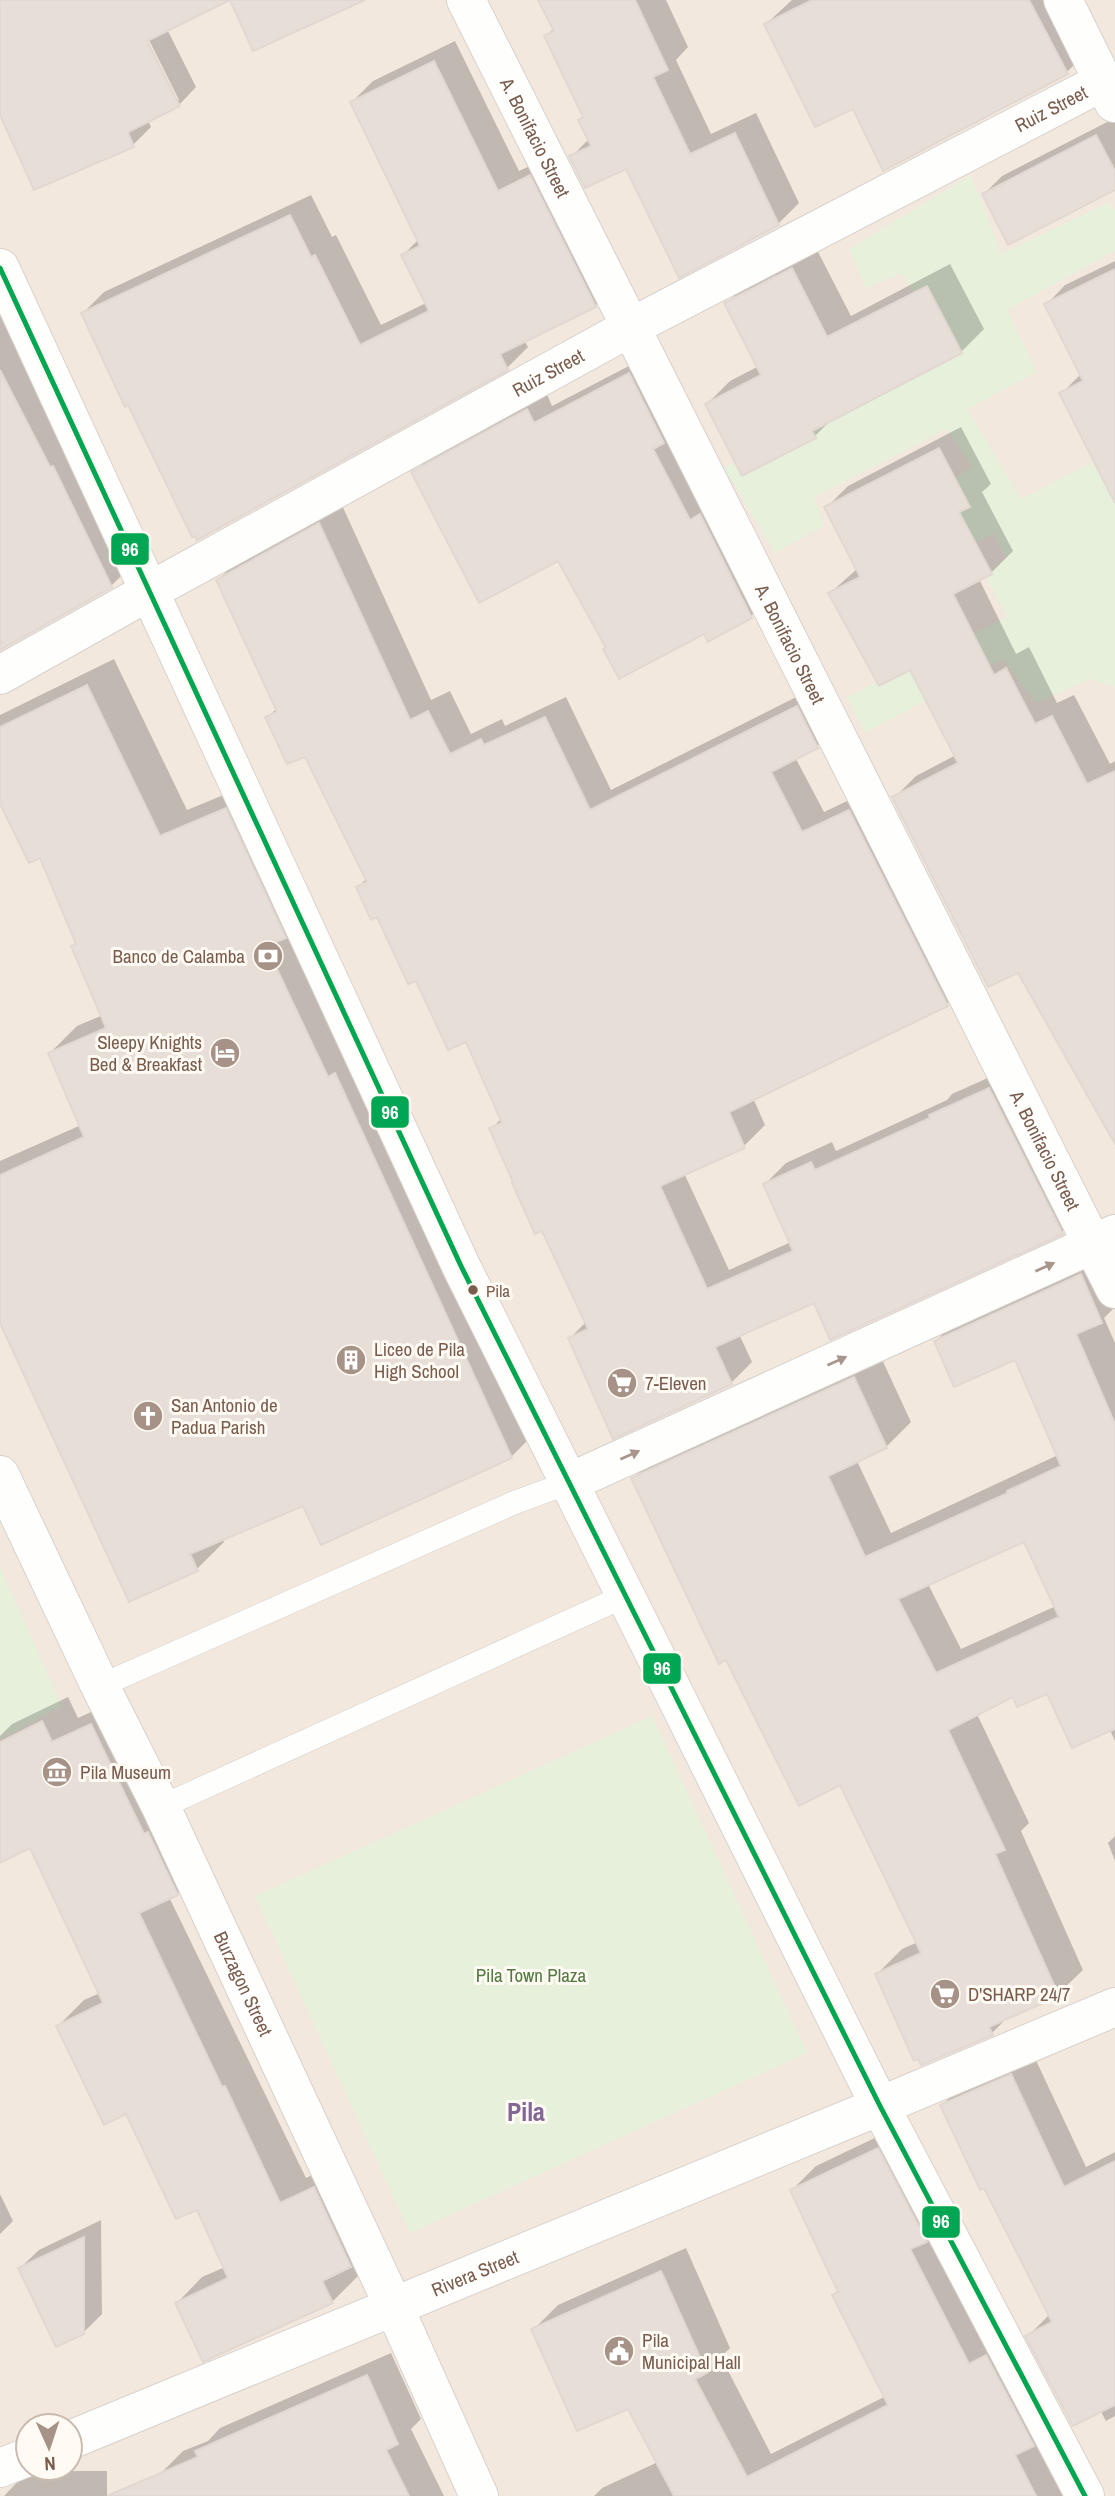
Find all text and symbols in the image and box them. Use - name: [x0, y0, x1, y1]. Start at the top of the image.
- street label: A. Bonifacio Street: [494, 72, 577, 202]
- street label: Ruiz Street: [1010, 79, 1092, 138]
- street label: Ruiz Street: [508, 342, 589, 403]
- line badge: 96: [110, 532, 150, 566]
- text: 96: [121, 536, 139, 562]
- street label: A. Bonifacio Street: [749, 579, 832, 709]
- bank icon: Banco de Calamba: [251, 939, 285, 973]
- place label: Banco de Calamba: [112, 943, 245, 969]
- place label: Sleepy Knights Bed & Breakfast: [89, 1029, 203, 1077]
- hotel icon: Sleepy Knights Bed & Breakfast: [208, 1036, 242, 1070]
- street label: A. Bonifacio Street: [1004, 1085, 1087, 1215]
- line badge: 96: [370, 1095, 410, 1129]
- text: 96: [381, 1099, 399, 1125]
- one-way arrow: [1034, 1261, 1055, 1272]
- place label: Pila: [486, 1279, 510, 1302]
- marker: Pila: [466, 1283, 480, 1297]
- place label: Liceo de Pila High School: [374, 1336, 465, 1384]
- building icon: Liceo de Pila High School: [334, 1343, 368, 1377]
- one-way arrow: [827, 1355, 848, 1366]
- supermarket icon: 7-Eleven: [605, 1366, 639, 1400]
- place label: 7-Eleven: [645, 1370, 706, 1396]
- place label: San Antonio de Padua Parish: [171, 1392, 278, 1440]
- church icon: San Antonio de Padua Parish: [131, 1399, 165, 1433]
- one-way arrow: [620, 1449, 640, 1461]
- line badge: 96: [642, 1652, 682, 1685]
- text: 96: [653, 1655, 671, 1681]
- museum icon: Pila Museum: [40, 1755, 74, 1789]
- place label: Pila Museum: [80, 1759, 171, 1785]
- street label: Burzagon Street: [208, 1927, 279, 2041]
- park label: Pila Town Plaza: [476, 1962, 587, 1988]
- supermarket icon: D'SHARP 24/7: [928, 1977, 962, 2011]
- place label: D'SHARP 24/7: [968, 1981, 1071, 2007]
- district label: Pila: [507, 2094, 545, 2129]
- line badge: 96: [921, 2205, 961, 2239]
- text: 96: [932, 2208, 950, 2234]
- street label: Rivera Street: [427, 2243, 523, 2303]
- place label: Pila Municipal Hall: [642, 2327, 741, 2375]
- public building icon: Pila Municipal Hall: [602, 2334, 636, 2368]
- north arrow: [14, 2412, 84, 2482]
- text: N: [44, 2451, 56, 2477]

